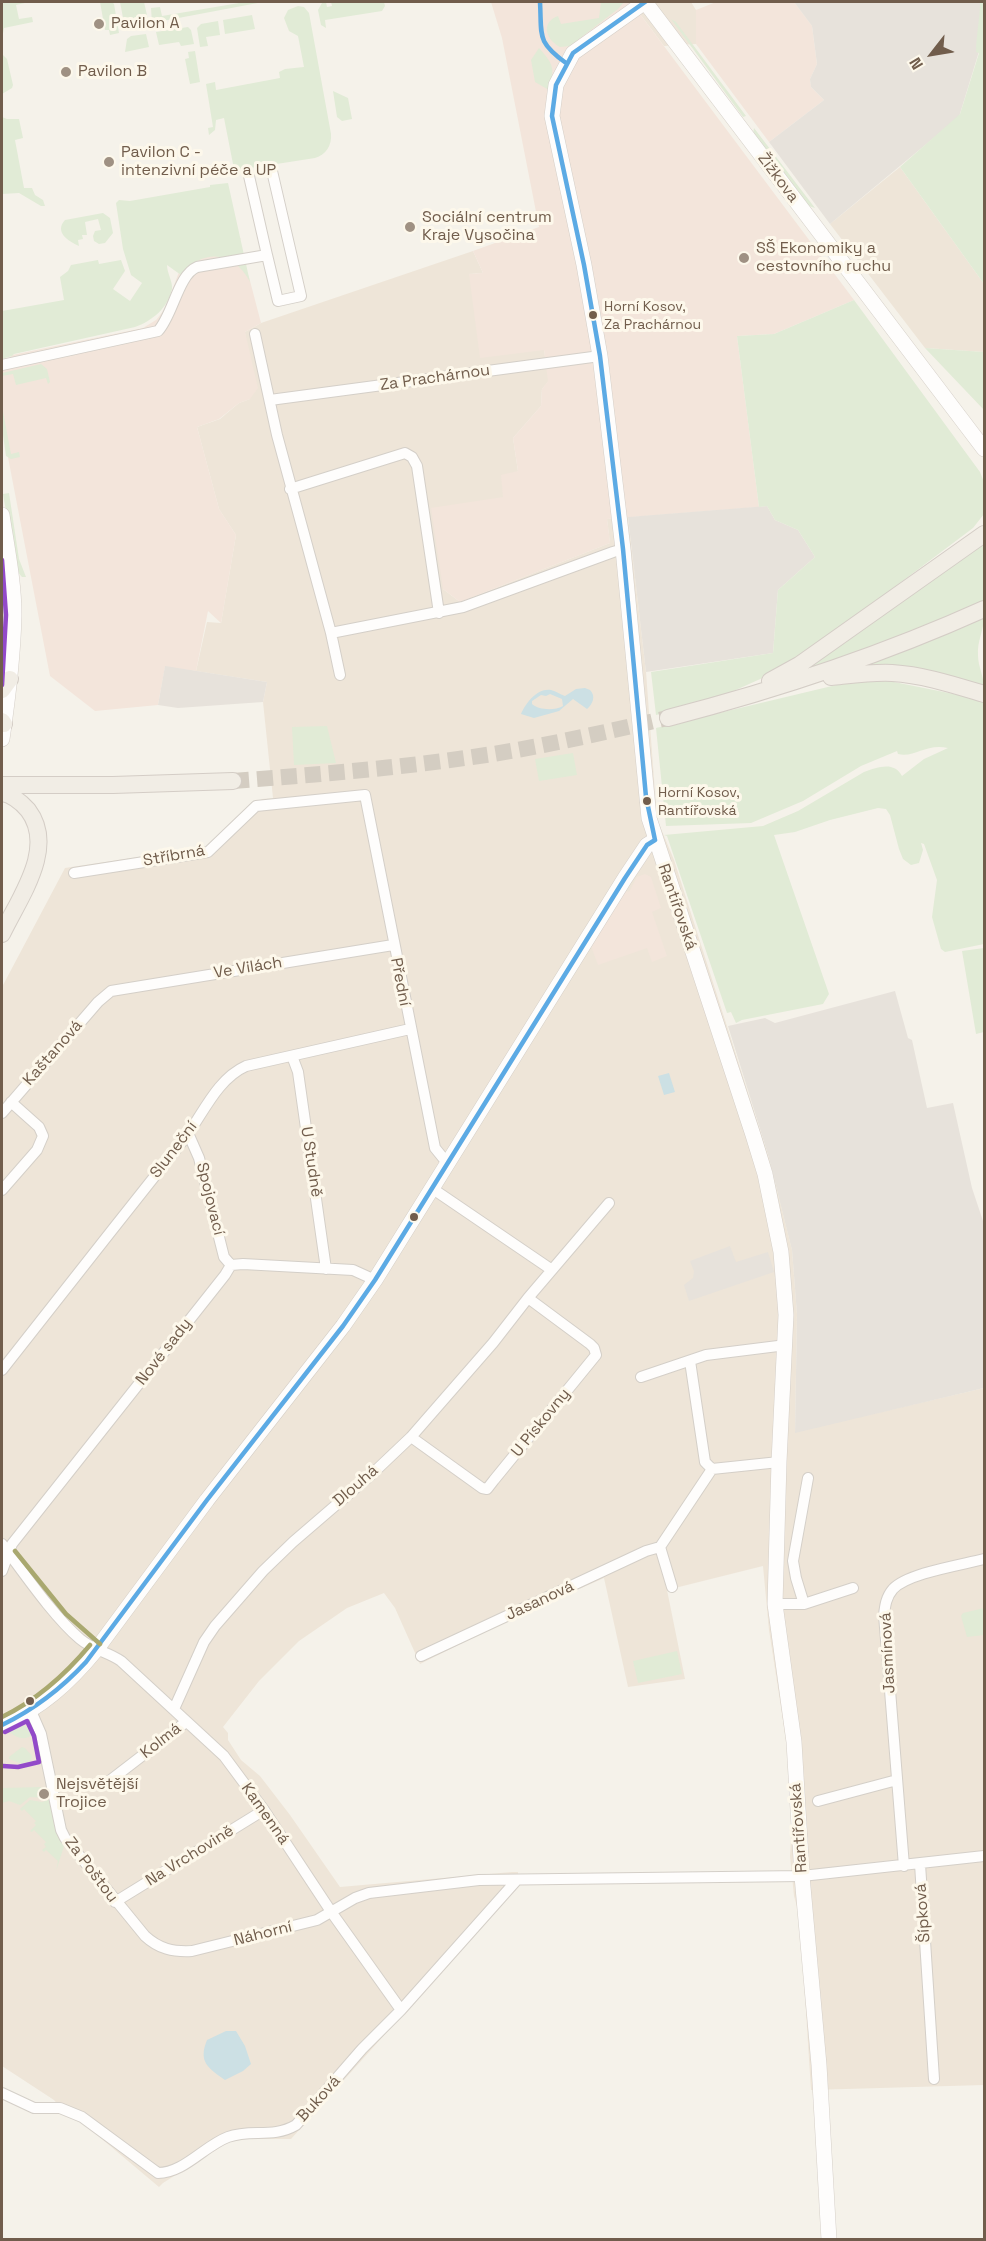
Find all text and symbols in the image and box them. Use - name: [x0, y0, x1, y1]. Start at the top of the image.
- place label: Pavilon A: [111, 14, 180, 34]
- marker: Pavilon A: [92, 17, 106, 31]
- north arrow: [902, 24, 962, 84]
- text: N: [904, 54, 928, 74]
- place label: Pavilon B: [78, 62, 147, 82]
- marker: Pavilon B: [59, 65, 73, 79]
- place label: Pavilon C - intenzivní péče a UP: [121, 143, 276, 181]
- street label: Žižkova: [753, 150, 803, 206]
- marker: Pavilon C - intenzivní péče a UP: [102, 155, 116, 169]
- place label: Sociální centrum Kraje Vysočina: [422, 208, 552, 246]
- marker: Sociální centrum Kraje Vysočina: [403, 220, 417, 234]
- place label: SŠ Ekonomiky a cestovního ruchu: [756, 239, 891, 277]
- marker: SŠ Ekonomiky a cestovního ruchu: [737, 251, 751, 265]
- place label: Horní Kosov, Za Prachárnou: [604, 299, 701, 332]
- marker: Horní Kosov, Za Prachárnou: [587, 309, 599, 321]
- street label: Za Prachárnou: [379, 361, 491, 395]
- place label: Horní Kosov, Rantířovská: [658, 785, 740, 818]
- marker: Horní Kosov, Rantířovská: [641, 795, 653, 807]
- street label: Stříbrná: [142, 841, 206, 871]
- street label: Rantířovská: [653, 861, 701, 953]
- street label: Ve Vilách: [212, 953, 284, 983]
- street label: Přední: [386, 956, 414, 1008]
- street label: Kaštanová: [19, 1016, 87, 1090]
- street label: Sluneční: [146, 1118, 202, 1182]
- street label: U Studně: [296, 1125, 326, 1199]
- street label: Spojovací: [192, 1161, 228, 1237]
- unlabelled marker: [408, 1211, 420, 1223]
- street label: Nové sady: [132, 1315, 196, 1389]
- street label: U Pískovny: [508, 1385, 574, 1461]
- street label: Dlouhá: [330, 1461, 382, 1511]
- street label: Jasanová: [503, 1577, 577, 1625]
- street label: Jasmínová: [876, 1612, 900, 1694]
- unlabelled marker: [24, 1695, 36, 1707]
- street label: Kolmá: [137, 1719, 185, 1763]
- place label: Nejsvětější Trojice: [56, 1775, 138, 1813]
- street label: Kamenná: [237, 1779, 293, 1849]
- street label: Rantířovská: [786, 1782, 812, 1874]
- marker: Nejsvětější Trojice: [37, 1787, 51, 1801]
- street label: Na Vrchovině: [142, 1821, 238, 1891]
- street label: Za Poštou: [60, 1834, 122, 1906]
- street label: Šípková: [911, 1883, 935, 1943]
- street label: Náhorní: [232, 1918, 294, 1950]
- street label: Buková: [293, 2072, 345, 2126]

